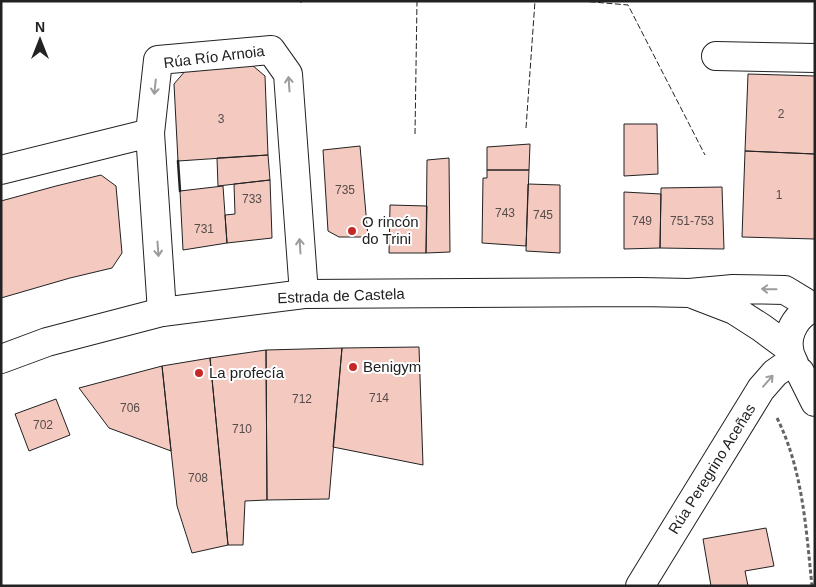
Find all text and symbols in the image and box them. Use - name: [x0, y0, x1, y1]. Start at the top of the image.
- north arrow: [15, 15, 65, 65]
- text: N: [35, 19, 45, 35]
- street label: Rúa Río Arnoia: [162, 42, 266, 71]
- one-way arrow: [284, 76, 293, 92]
- one-way arrow: [150, 79, 160, 95]
- house number: 2: [778, 107, 785, 121]
- house number: 3: [218, 112, 225, 126]
- house number: 735: [335, 183, 355, 197]
- house number: 1: [776, 188, 783, 202]
- house number: 733: [242, 192, 262, 206]
- house number: 743: [495, 206, 515, 220]
- house number: 745: [533, 208, 553, 222]
- place label: O rincón do Trini: [362, 213, 419, 247]
- house number: 749: [632, 214, 652, 228]
- house number: 751-753: [670, 214, 714, 228]
- house number: 731: [194, 222, 214, 236]
- marker: O rincón do Trini: [346, 225, 358, 237]
- one-way arrow: [296, 238, 305, 254]
- one-way arrow: [153, 241, 162, 257]
- street label: Estrada de Castela: [277, 285, 406, 306]
- one-way arrow: [761, 285, 777, 294]
- place label: Benigym: [363, 358, 421, 375]
- marker: Benigym: [347, 361, 359, 373]
- place label: La profecía: [209, 364, 285, 381]
- marker: La profecía: [193, 367, 205, 379]
- one-way arrow: [762, 375, 773, 388]
- house number: 714: [369, 391, 389, 405]
- house number: 712: [292, 392, 312, 406]
- house number: 706: [120, 401, 140, 415]
- street label: Rúa Peregrino Aceñas: [665, 401, 759, 537]
- house number: 702: [33, 418, 53, 432]
- house number: 710: [232, 422, 252, 436]
- house number: 708: [188, 471, 208, 485]

